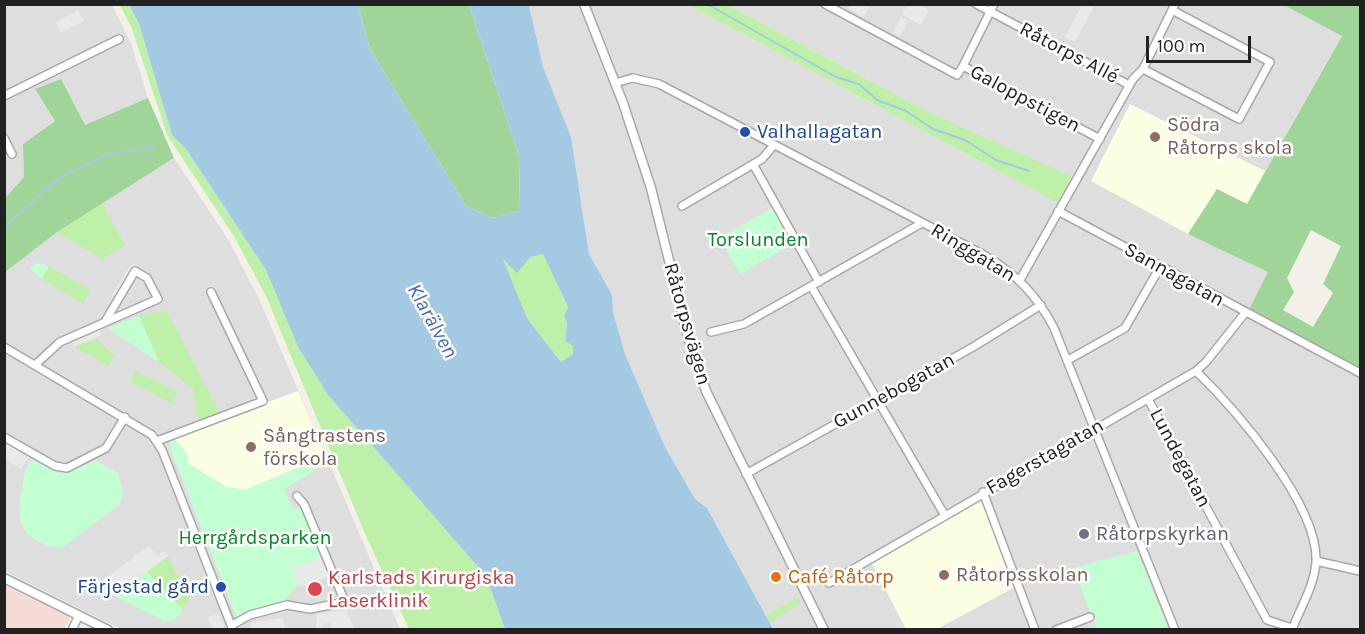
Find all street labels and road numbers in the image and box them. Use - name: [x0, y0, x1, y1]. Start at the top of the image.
- street label: Råtorps Allé: [1015, 17, 1123, 89]
- street label: Galoppstigen: [966, 60, 1084, 138]
- street label: Ringgatan: [926, 218, 1020, 288]
- street label: Sannagatan: [1120, 238, 1228, 312]
- street label: Råtorpsvägen: [658, 260, 716, 388]
- street label: Gunnebogatan: [829, 348, 959, 434]
- street label: Lundegatan: [1144, 404, 1216, 512]
- street label: Fagerstagatan: [982, 414, 1108, 500]

